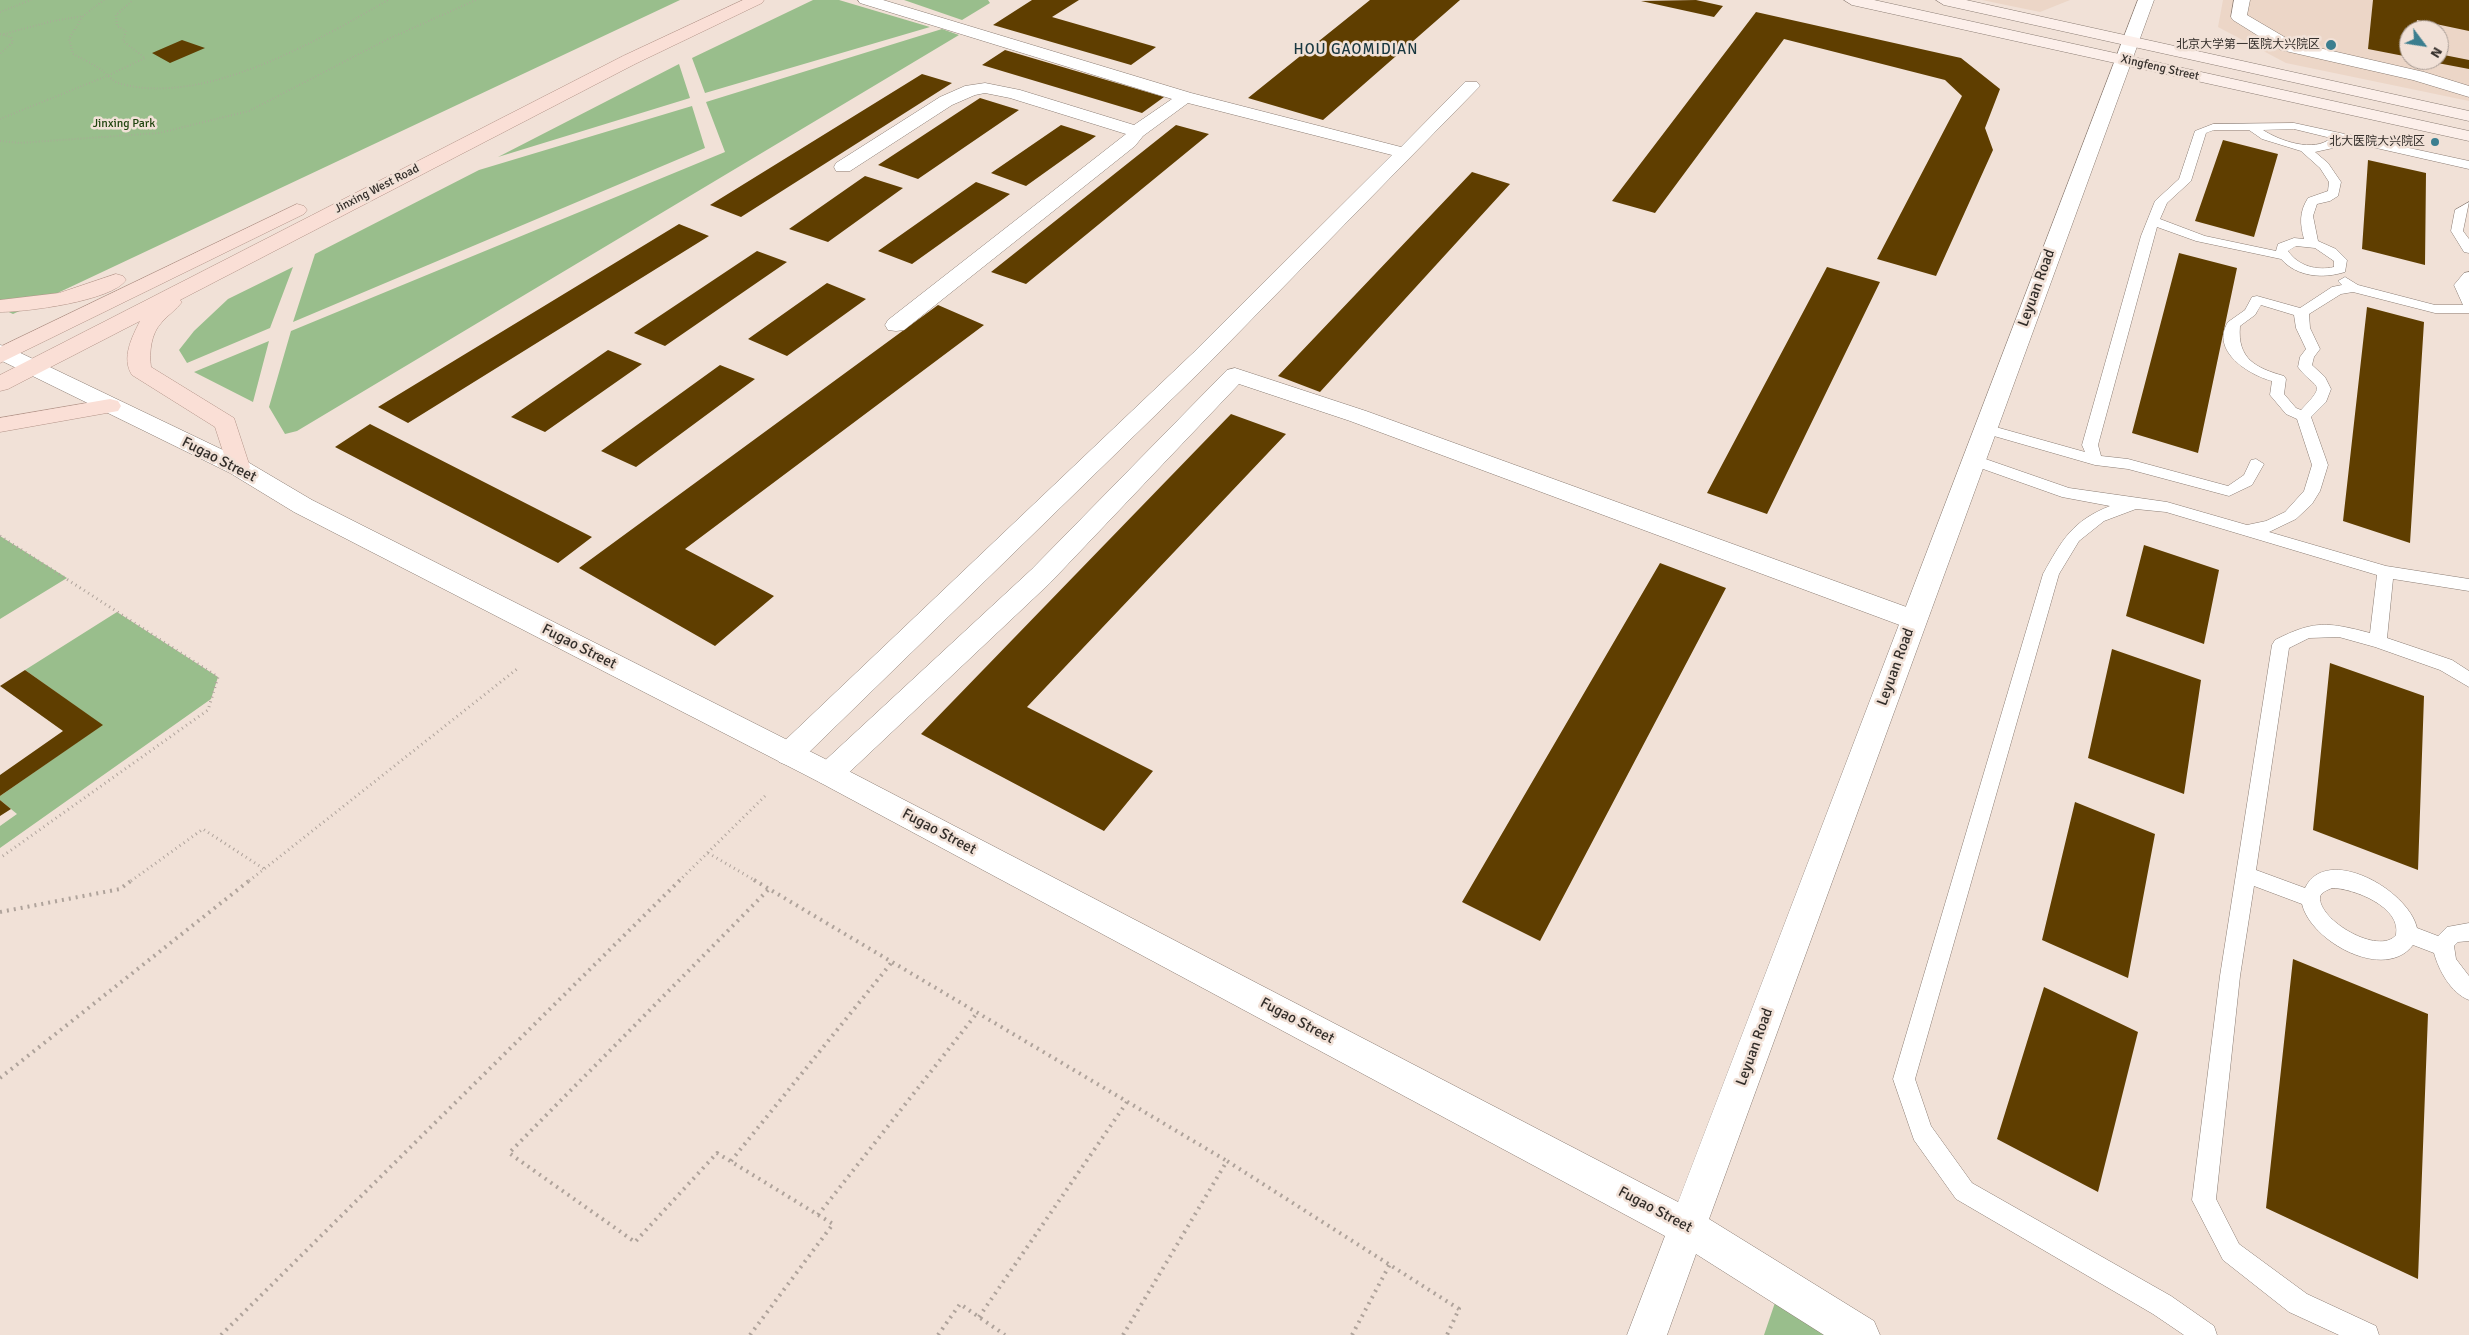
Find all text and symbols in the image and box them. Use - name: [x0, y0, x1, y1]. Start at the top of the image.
- north arrow: [2399, 20, 2449, 70]
- place label: 北京大学第一医院大兴院区: [2176, 38, 2320, 52]
- marker: 北京大学第一医院大兴院区: [2324, 38, 2338, 52]
- district label: HOU GAOMIDIAN: [1292, 41, 1420, 59]
- text: N: [2427, 44, 2446, 61]
- street label: Xingfeng Street: [2119, 52, 2201, 84]
- park label: Jinxing Park: [93, 117, 155, 131]
- place label: 北大医院大兴院区: [2329, 135, 2425, 149]
- marker: 北大医院大兴院区: [2429, 136, 2441, 148]
- street label: Jinxing West Road: [332, 161, 422, 217]
- street label: Leyuan Road: [2015, 247, 2059, 329]
- street label: Fugao Street: [179, 434, 259, 486]
- street label: Fugao Street: [539, 621, 619, 673]
- street label: Leyuan Road: [1874, 626, 1918, 708]
- street label: Fugao Street: [899, 805, 979, 859]
- street label: Fugao Street: [1257, 994, 1337, 1048]
- street label: Leyuan Road: [1733, 1006, 1777, 1088]
- street label: Fugao Street: [1615, 1183, 1695, 1237]

